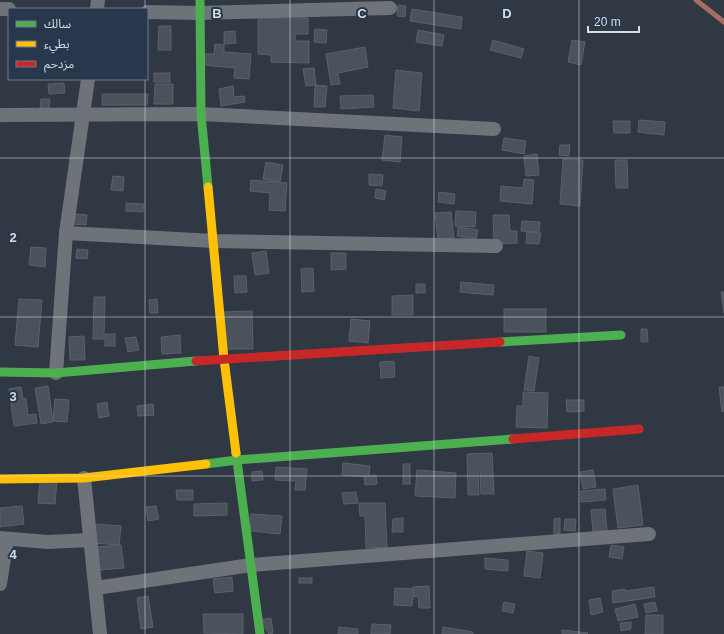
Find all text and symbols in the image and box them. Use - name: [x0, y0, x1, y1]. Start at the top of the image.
- text: B: [212, 6, 222, 21]
- text: C: [357, 6, 367, 21]
- text: D: [502, 6, 512, 21]
- legend: [8, 8, 148, 80]
- scale bar: [588, 8, 639, 34]
- text: 20 m: [594, 15, 621, 29]
- text: سالك: [44, 17, 71, 31]
- text: بطيء: [44, 37, 70, 54]
- text: مزدحم: [44, 57, 74, 73]
- text: 2: [9, 230, 17, 245]
- text: 3: [9, 389, 17, 404]
- text: 4: [9, 547, 17, 562]

